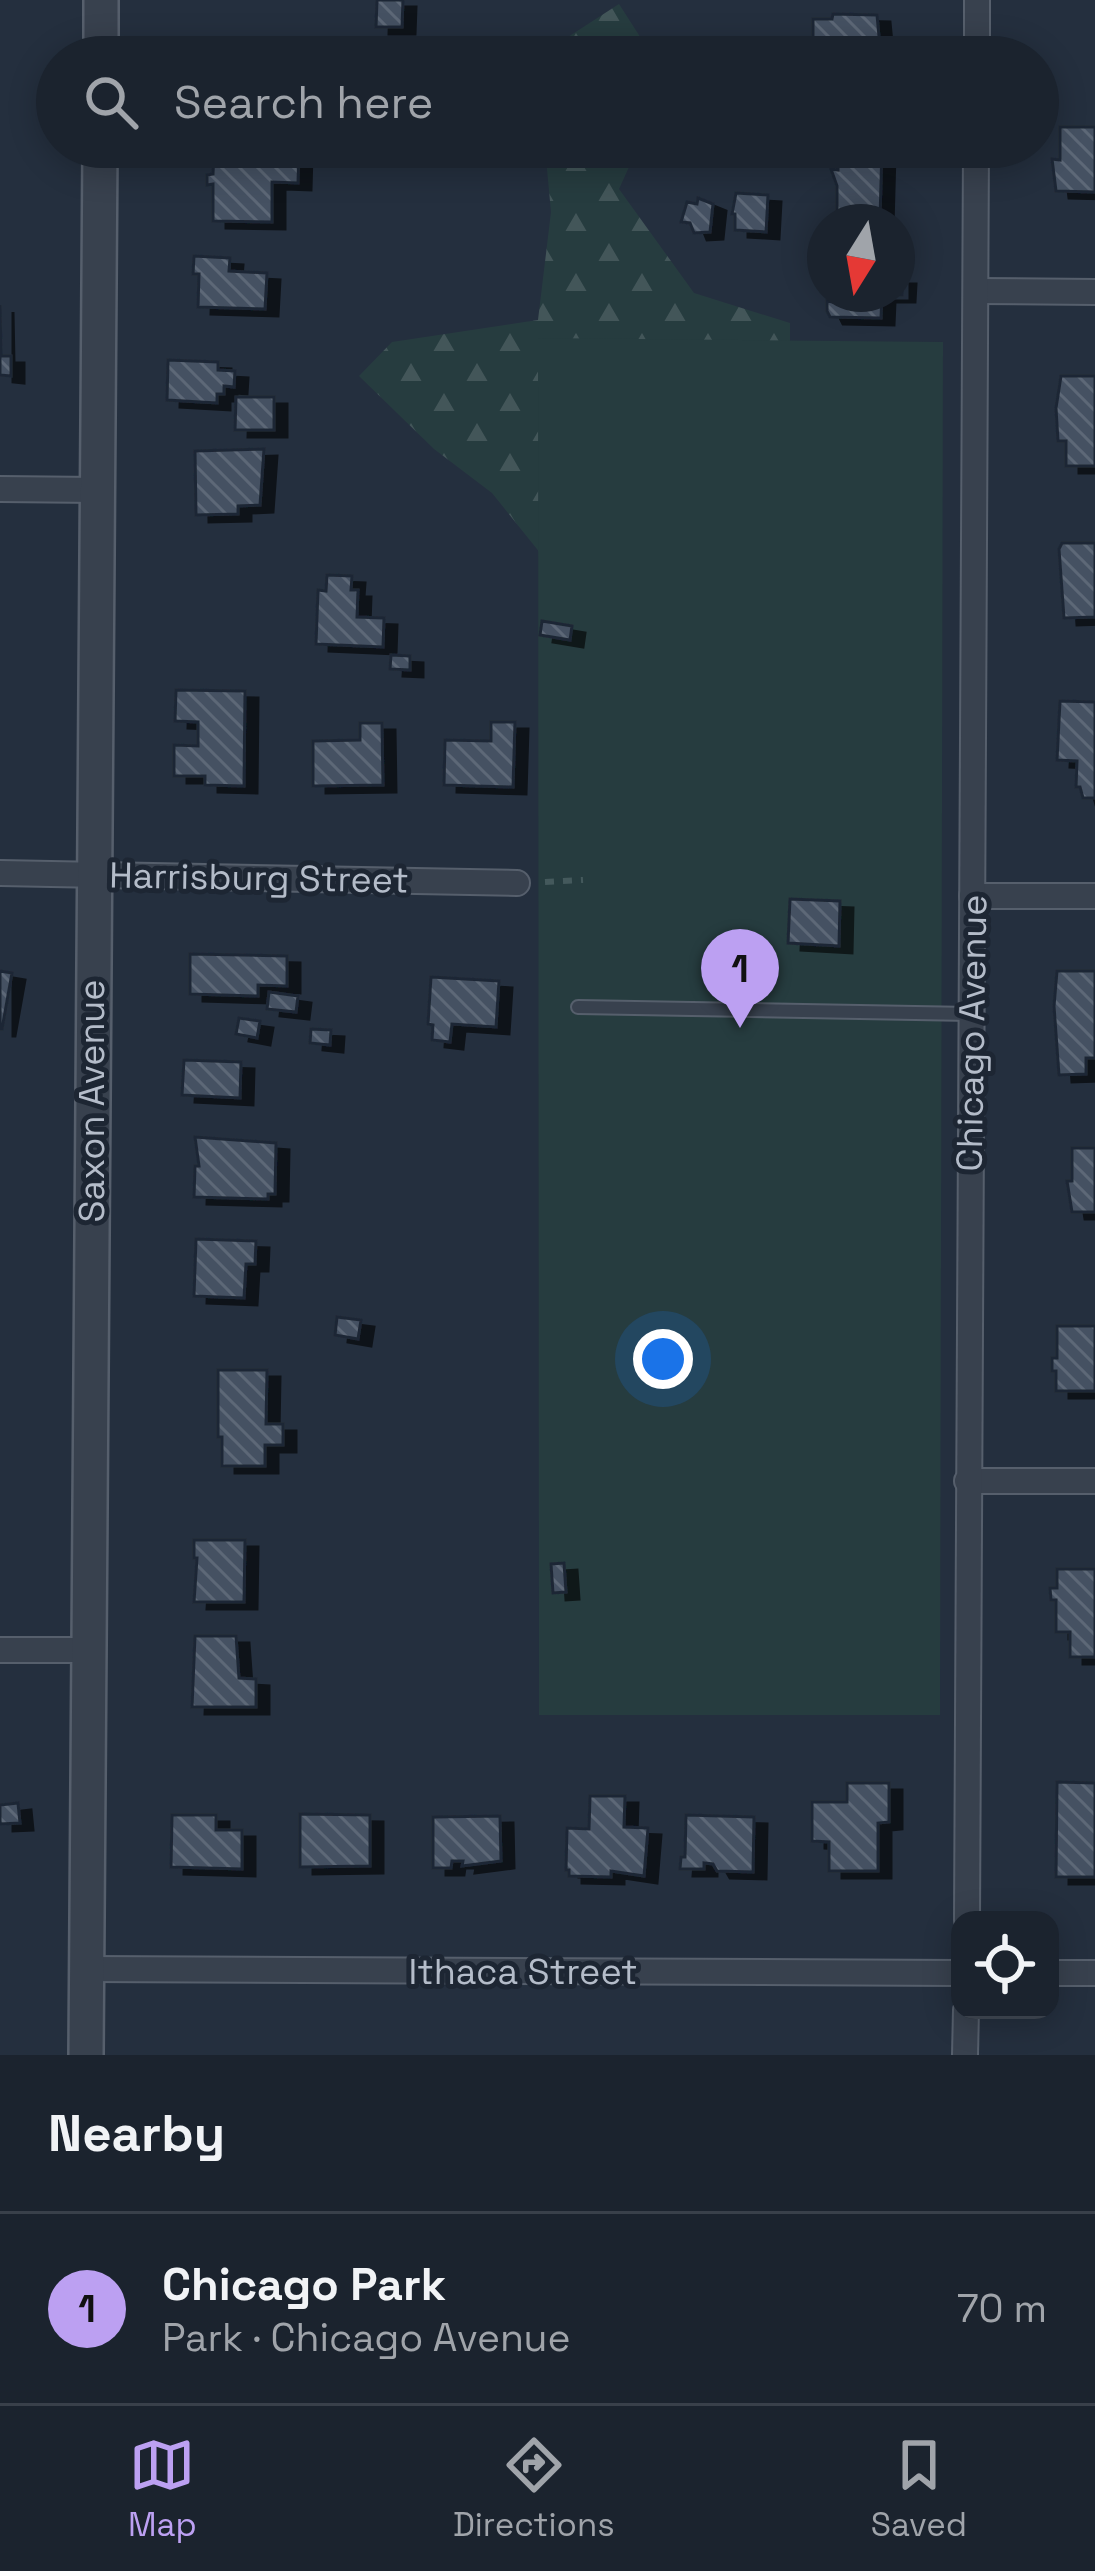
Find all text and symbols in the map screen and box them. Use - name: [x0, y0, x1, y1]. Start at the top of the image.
- search box: [36, 36, 1059, 168]
- icon: search: [78, 69, 144, 135]
- text: Search here: [174, 74, 433, 131]
- north arrow: [807, 204, 915, 312]
- street label: Harrisburg Street: [109, 852, 409, 904]
- street label: Chicago Avenue: [947, 894, 997, 1172]
- pin: 1: [701, 929, 779, 1028]
- street label: Saxon Avenue: [69, 979, 115, 1223]
- your location: [633, 1329, 693, 1389]
- map controls: [951, 1911, 1059, 2019]
- button: locate: [951, 1911, 1059, 2019]
- street label: Ithaca Street: [408, 1949, 638, 1995]
- text: Nearby: [48, 2101, 225, 2166]
- text: Chicago Park: [162, 2256, 446, 2313]
- text: 1: [78, 2284, 96, 2333]
- text: 70 m: [957, 2284, 1047, 2333]
- text: Park · Chicago Avenue: [162, 2313, 571, 2362]
- tab: Map: [128, 2432, 197, 2546]
- tab: Directions: [453, 2432, 615, 2546]
- tab: Saved: [871, 2432, 967, 2546]

